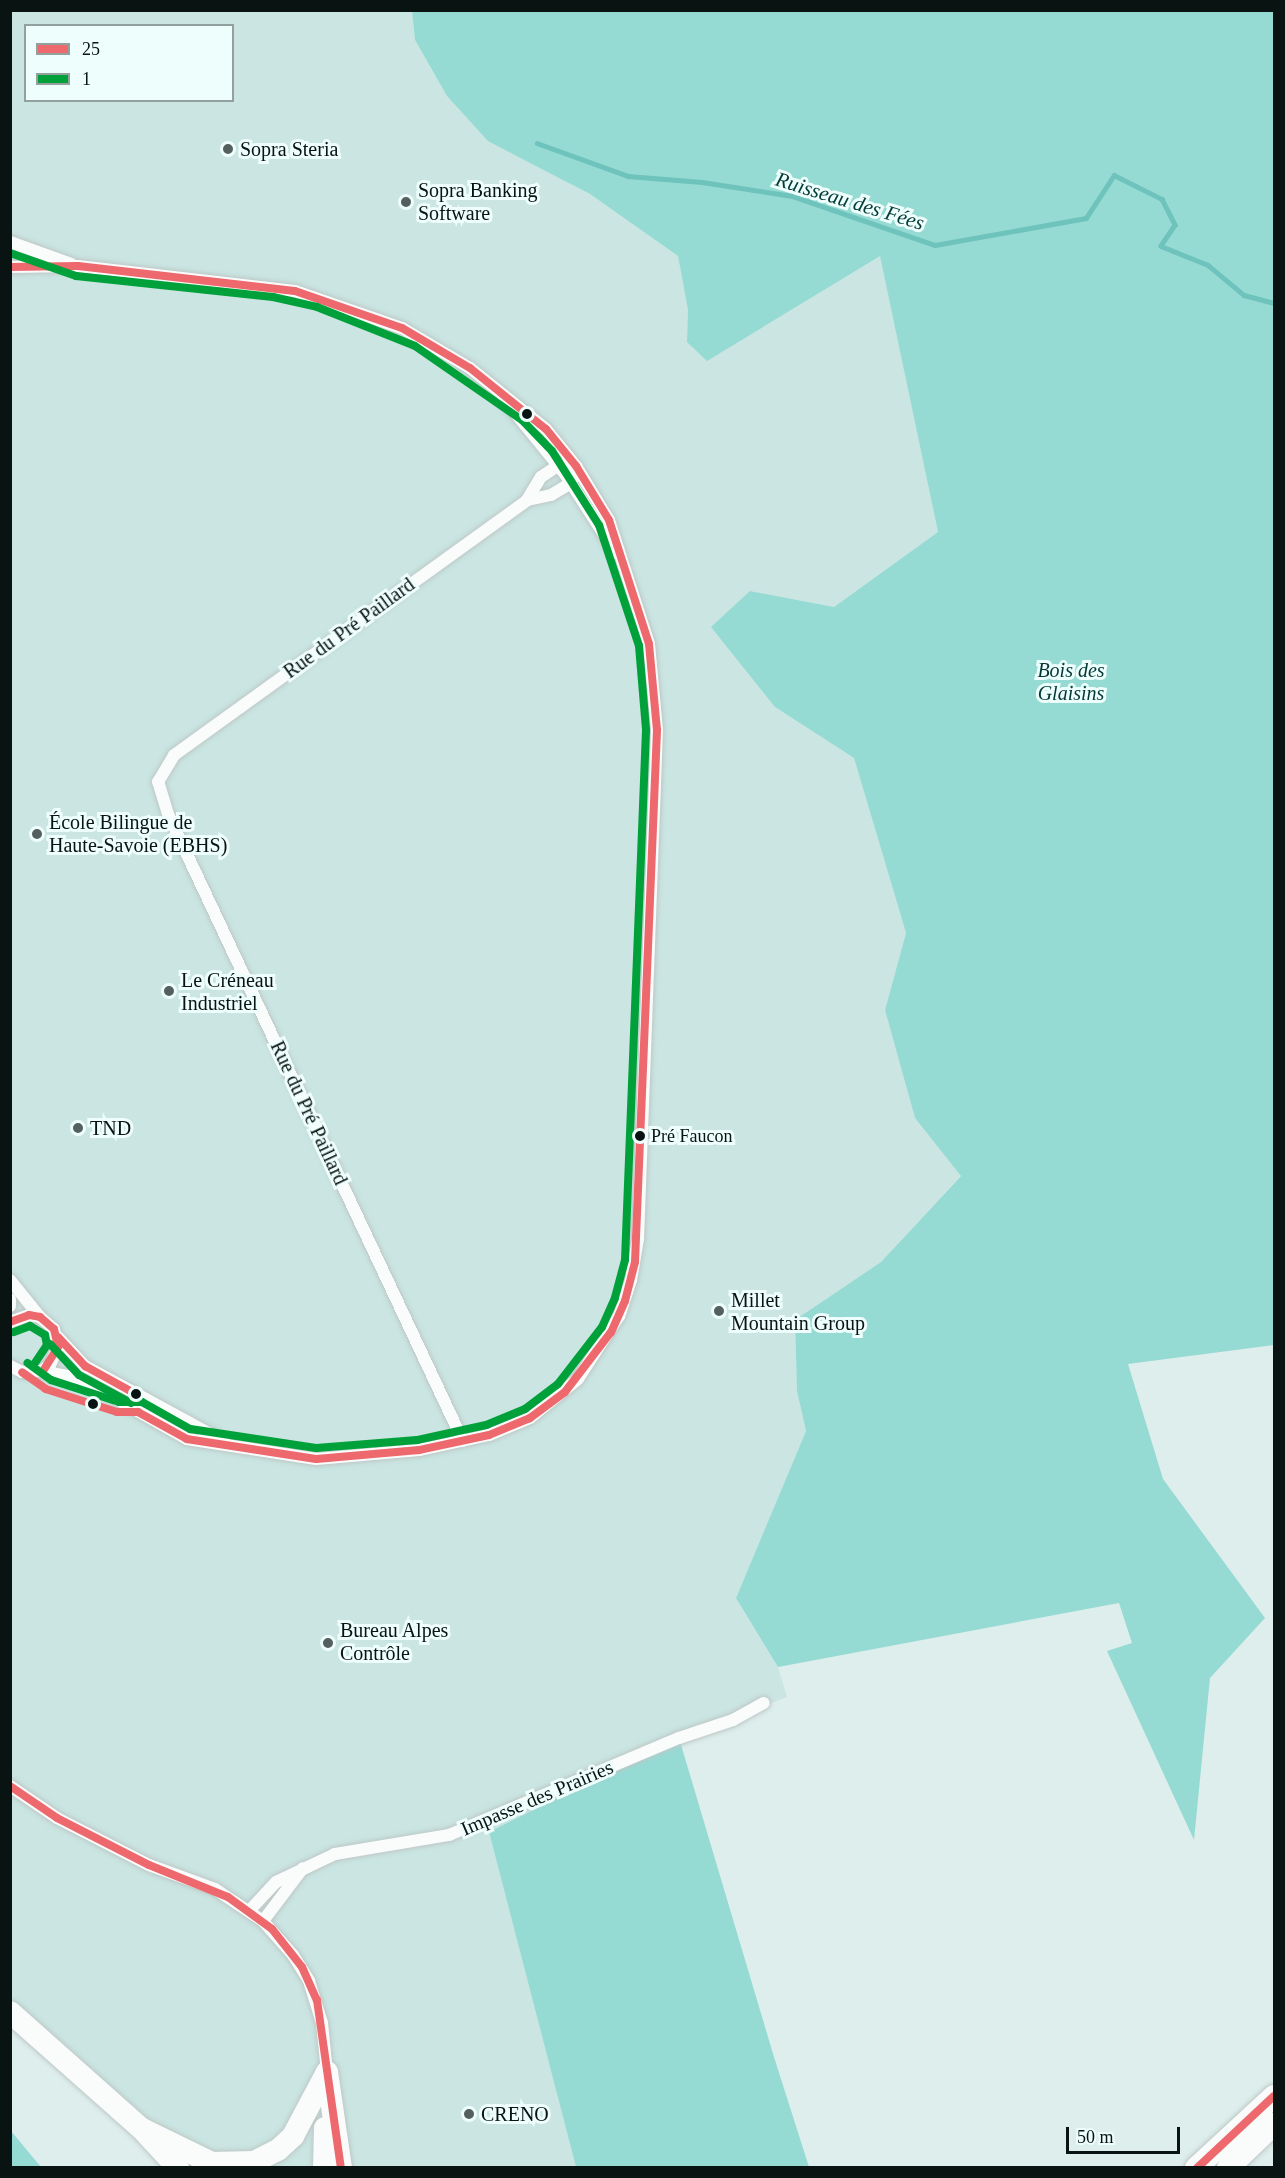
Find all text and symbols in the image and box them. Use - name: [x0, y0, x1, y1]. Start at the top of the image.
- legend: [24, 24, 234, 102]
- text: 25: [82, 39, 100, 59]
- text: 1: [82, 69, 91, 89]
- place label: Sopra Steria: [240, 137, 338, 161]
- marker: Sopra Steria: [221, 142, 235, 156]
- water label: Ruisseau des Fées: [773, 166, 927, 236]
- place label: Sopra Banking Software: [418, 178, 537, 225]
- marker: Sopra Banking Software: [399, 195, 413, 209]
- unlabelled marker: [521, 408, 533, 420]
- street label: Rue du Pré Paillard: [279, 572, 419, 684]
- park label: Bois des Glaisins: [1037, 658, 1105, 705]
- place label: École Bilingue de Haute-Savoie (EBHS): [49, 810, 227, 857]
- marker: École Bilingue de Haute-Savoie (EBHS): [30, 827, 44, 841]
- place label: Le Créneau Industriel: [181, 968, 274, 1015]
- marker: Le Créneau Industriel: [162, 984, 176, 998]
- street label: Rue du Pré Paillard: [265, 1037, 353, 1189]
- place label: TND: [90, 1116, 131, 1140]
- marker: TND: [71, 1121, 85, 1135]
- place label: Pré Faucon: [651, 1125, 732, 1147]
- marker: Pré Faucon: [634, 1130, 646, 1142]
- place label: Millet Mountain Group: [731, 1288, 865, 1335]
- marker: Millet Mountain Group: [712, 1304, 726, 1318]
- unlabelled marker: [130, 1388, 142, 1400]
- unlabelled marker: [87, 1398, 99, 1410]
- place label: Bureau Alpes Contrôle: [340, 1619, 449, 1666]
- marker: Bureau Alpes Contrôle: [321, 1636, 335, 1650]
- street label: Impasse des Prairies: [457, 1755, 617, 1841]
- place label: CRENO: [481, 2102, 549, 2126]
- marker: CRENO: [462, 2107, 476, 2121]
- scale bar: [1069, 2115, 1183, 2153]
- text: 50 m: [1077, 2127, 1114, 2147]

